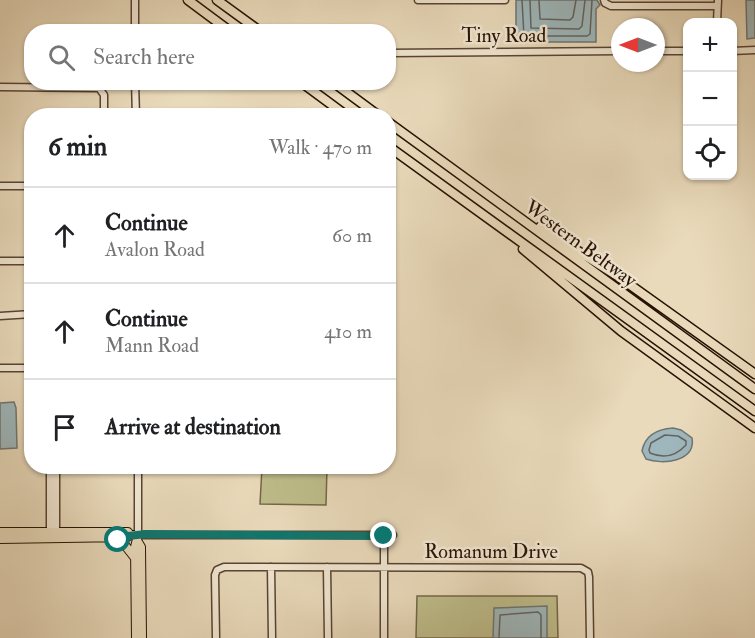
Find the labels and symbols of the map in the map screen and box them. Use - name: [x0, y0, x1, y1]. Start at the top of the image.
- north arrow: [611, 18, 665, 72]
- street label: Tiny Road: [462, 23, 547, 48]
- street label: Western Beltway: [519, 194, 643, 293]
- route end: [370, 522, 396, 548]
- route start: [104, 526, 130, 552]
- street label: Romanum Drive: [424, 539, 558, 564]

